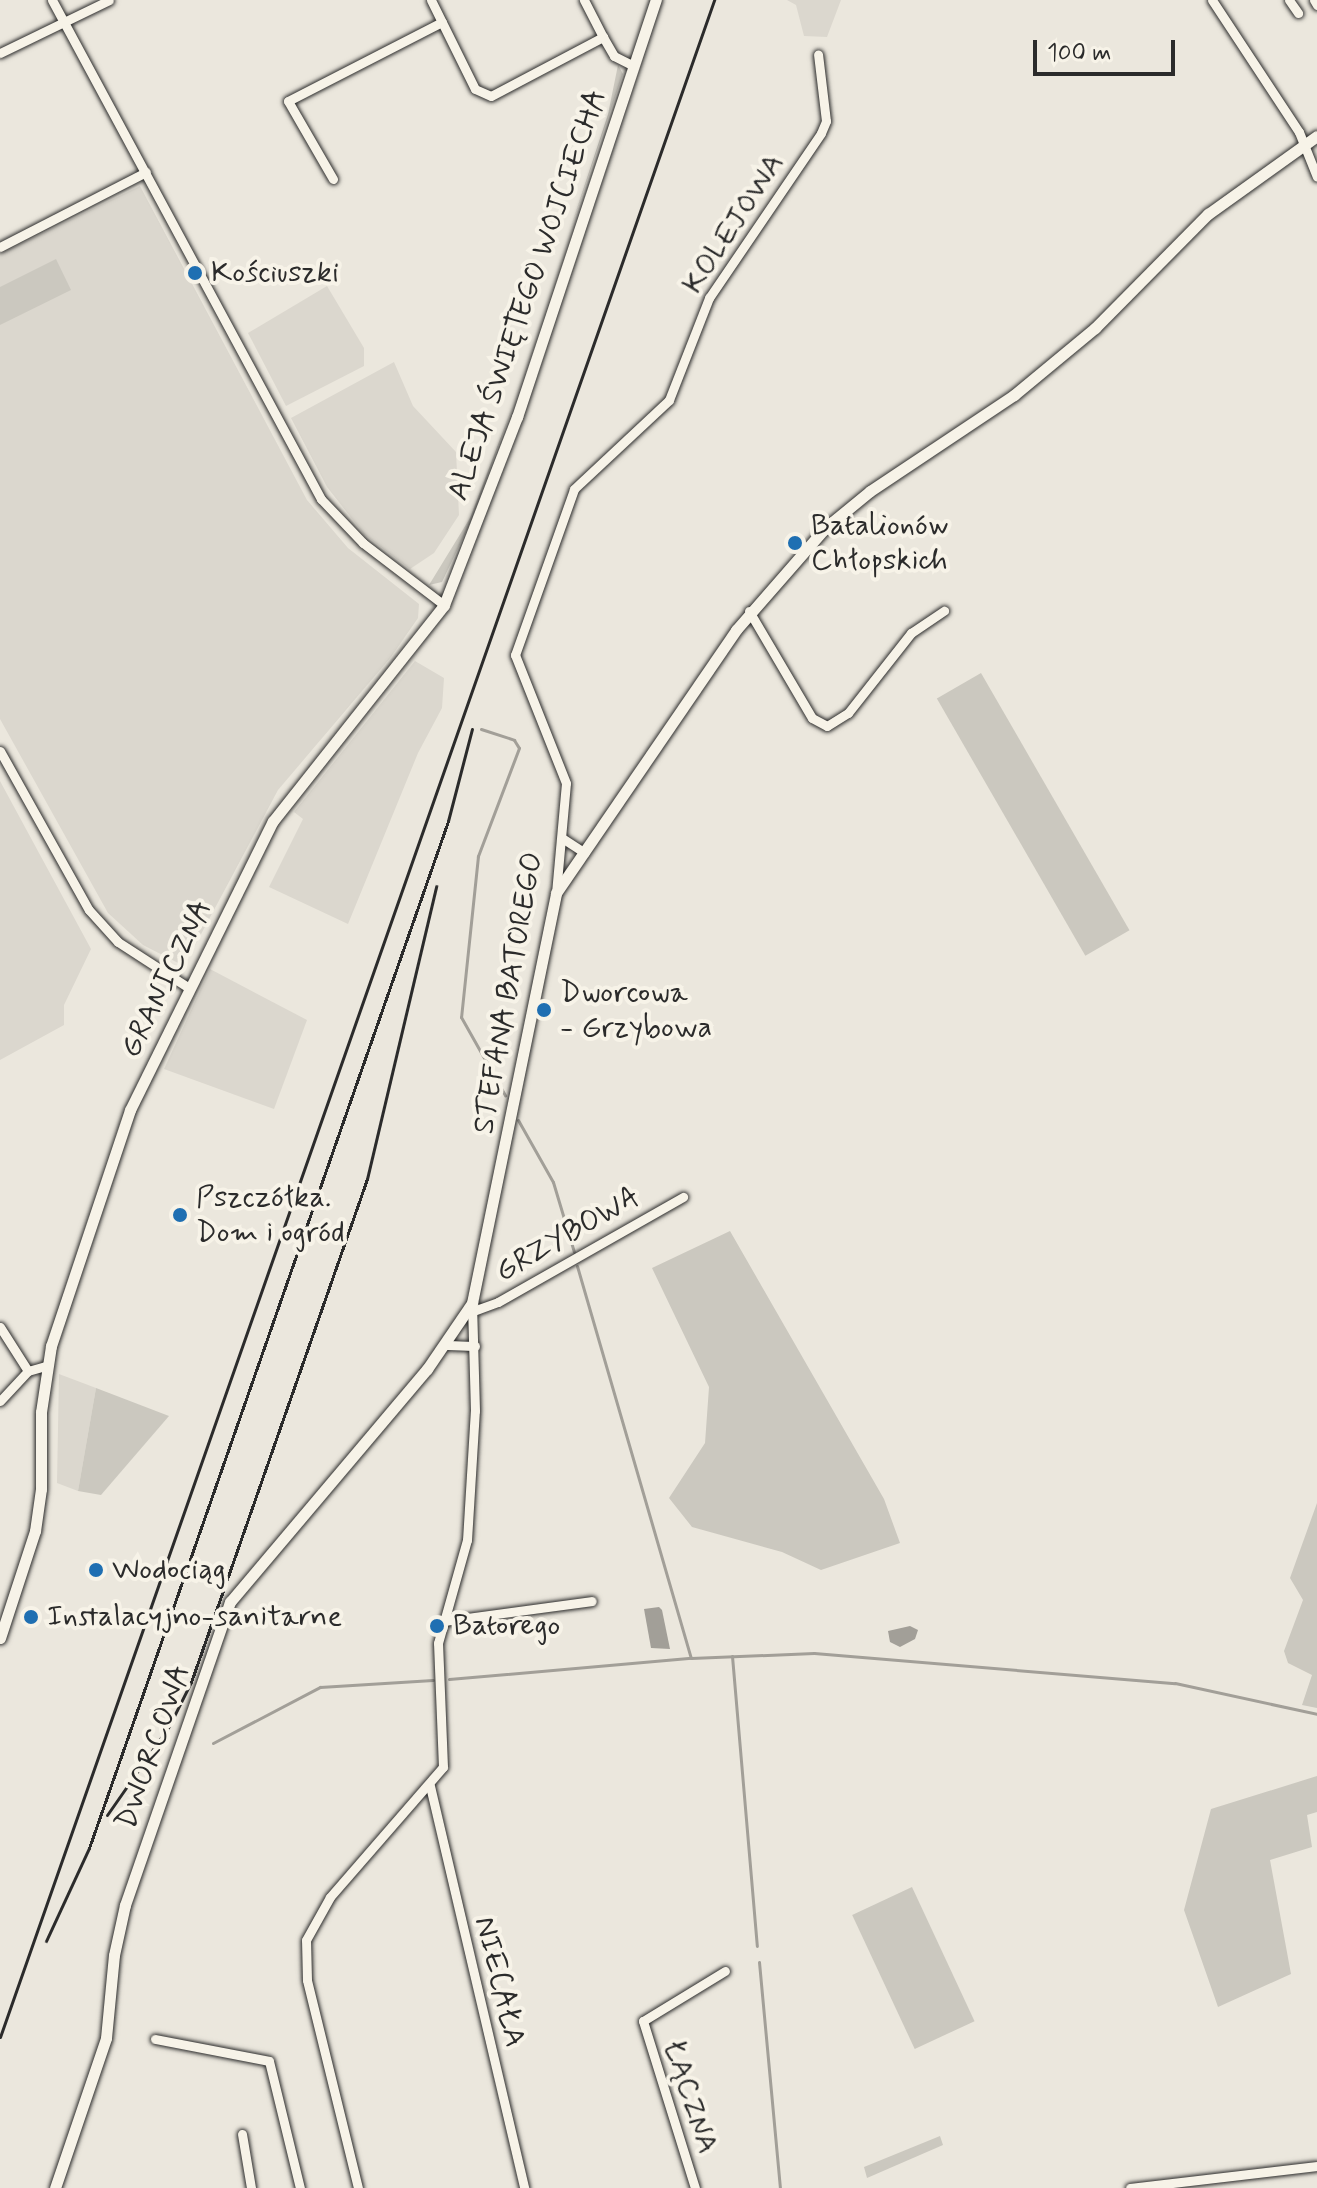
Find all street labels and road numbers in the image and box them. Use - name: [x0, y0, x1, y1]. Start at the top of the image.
- street label: ALEJA ŚWIĘTEGO WOJCIECHA: [441, 85, 615, 505]
- street label: KOLEJOWA: [675, 147, 793, 301]
- street label: STEFANA BATOREGO: [466, 847, 552, 1139]
- street label: GRANICZNA: [113, 894, 221, 1064]
- street label: GRZYBOWA: [490, 1179, 646, 1291]
- street label: DWORCOWA: [109, 1660, 199, 1834]
- street label: NIECAŁA: [465, 1913, 533, 2051]
- street label: ŁĄCZNA: [655, 2036, 725, 2158]

